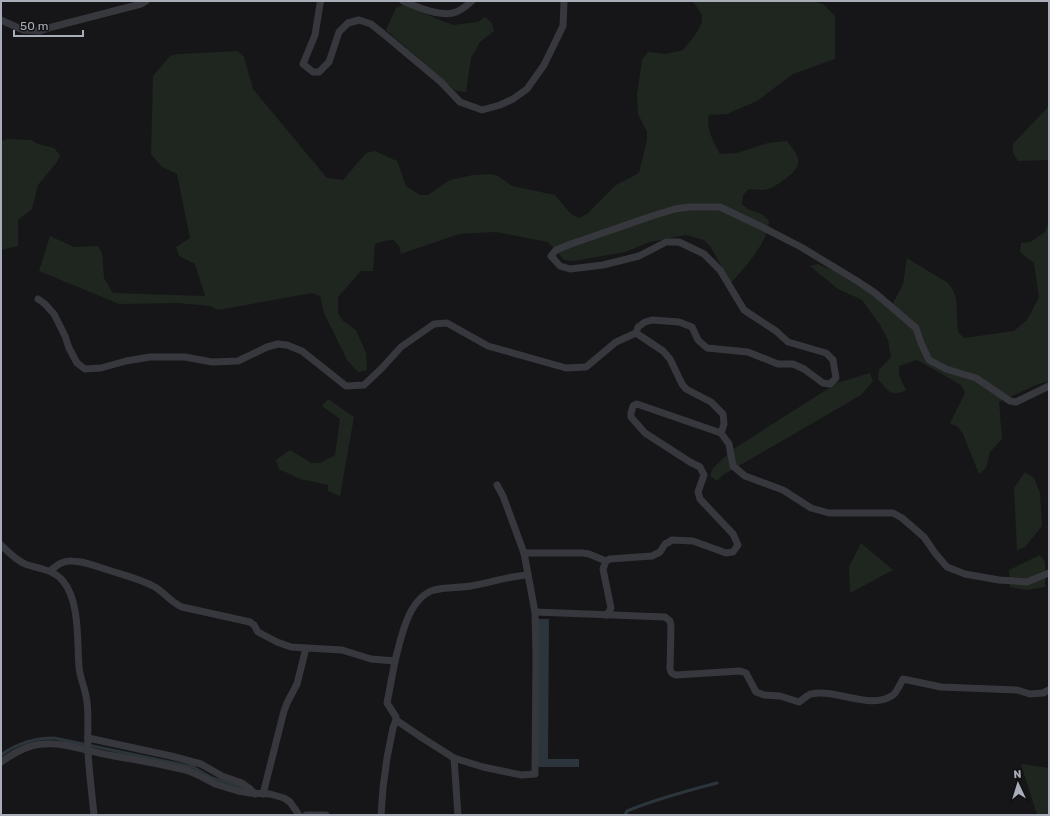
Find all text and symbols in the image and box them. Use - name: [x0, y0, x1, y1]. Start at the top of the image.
- scale bar: [14, 12, 83, 38]
- text: 50 m: [20, 19, 48, 33]
- north arrow: [998, 764, 1038, 804]
- text: N: [1013, 768, 1022, 781]

